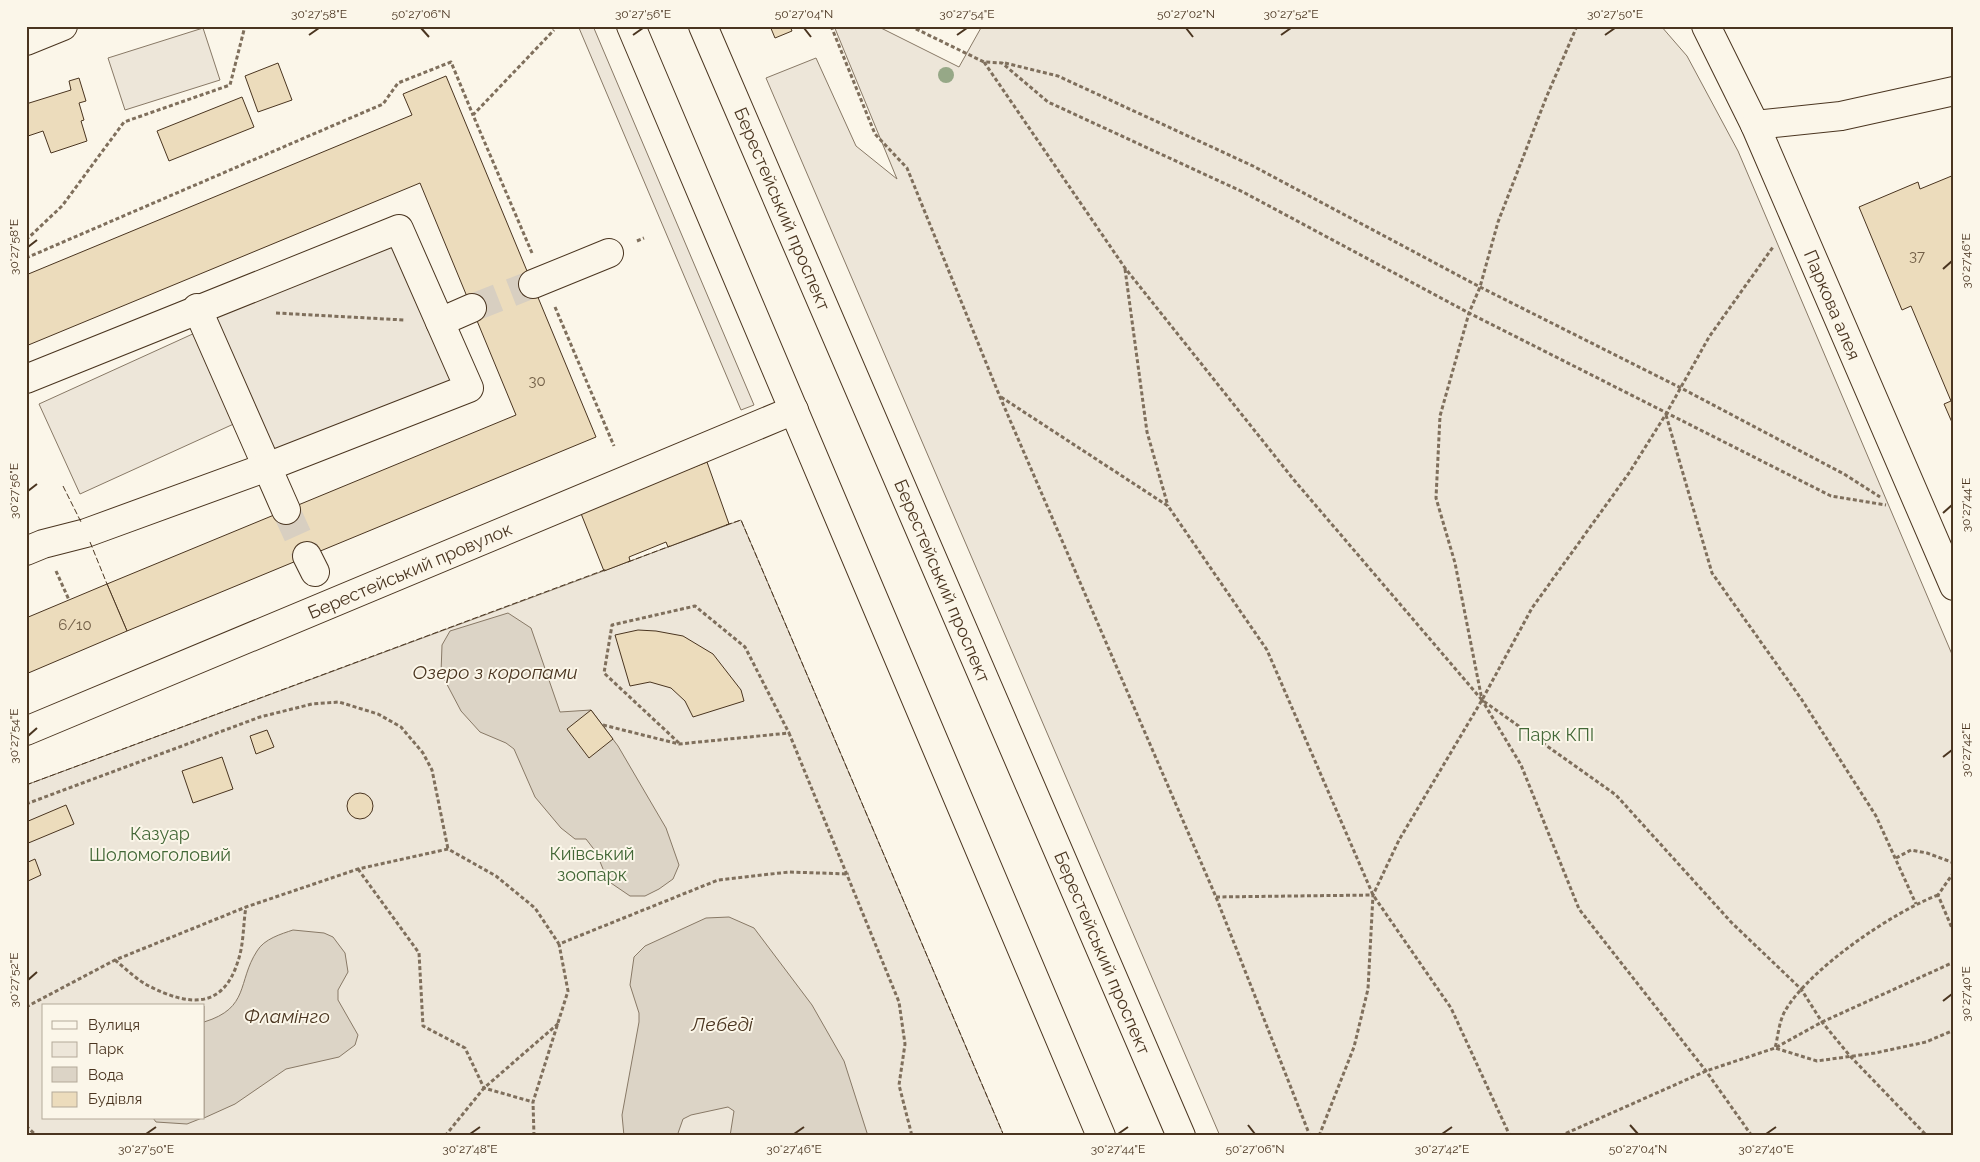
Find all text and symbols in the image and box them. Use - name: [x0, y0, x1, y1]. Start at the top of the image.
- text: 30°27'58"E: [291, 7, 347, 21]
- text: 50°27'06"N: [391, 7, 451, 21]
- text: 30°27'56"E: [615, 7, 671, 21]
- text: 50°27'04"N: [775, 7, 833, 21]
- text: 30°27'54"E: [939, 7, 995, 21]
- text: 50°27'02"N: [1157, 7, 1215, 21]
- text: 30°27'52"E: [1263, 7, 1319, 21]
- text: 30°27'50"E: [1587, 7, 1643, 21]
- street label: Берестейський проспект: [730, 104, 835, 314]
- text: 30°27'58"E: [7, 219, 21, 275]
- text: 30°27'46"E: [1959, 233, 1973, 289]
- street label: Паркова алея: [1800, 247, 1865, 363]
- house number: 37: [1909, 247, 1925, 265]
- house number: 30: [528, 372, 546, 390]
- text: 30°27'56"E: [7, 463, 21, 519]
- street label: Берестейський проспект: [890, 476, 995, 686]
- text: 30°27'44"E: [1959, 478, 1973, 532]
- street label: Берестейський провулок: [305, 518, 515, 623]
- house number: 6/10: [58, 616, 92, 634]
- water label: Озеро з коропами: [412, 661, 578, 683]
- text: 30°27'54"E: [7, 708, 21, 764]
- text: 30°27'42"E: [1959, 723, 1973, 777]
- park label: Парк КПІ: [1518, 724, 1594, 745]
- park label: Казуар Шоломоголовий: [89, 823, 231, 865]
- park label: Київський зоопарк: [549, 843, 635, 885]
- street label: Берестейський проспект: [1050, 848, 1155, 1058]
- text: 30°27'52"E: [7, 952, 21, 1008]
- text: 30°27'40"E: [1959, 966, 1973, 1022]
- legend: [42, 1004, 205, 1120]
- water label: Фламінго: [244, 1005, 330, 1027]
- water label: Лебеді: [690, 1013, 754, 1035]
- text: Вулиця: [88, 1016, 140, 1034]
- text: Парк: [88, 1040, 124, 1058]
- text: Вода: [88, 1066, 124, 1084]
- text: Будівля: [88, 1090, 142, 1108]
- text: 30°27'50"E: [118, 1142, 174, 1156]
- text: 30°27'48"E: [442, 1142, 498, 1156]
- text: 30°27'46"E: [766, 1142, 822, 1156]
- text: 30°27'44"E: [1091, 1142, 1145, 1156]
- text: 50°27'06"N: [1225, 1142, 1285, 1156]
- text: 30°27'42"E: [1415, 1142, 1469, 1156]
- text: 50°27'04"N: [1609, 1142, 1667, 1156]
- text: 30°27'40"E: [1738, 1142, 1794, 1156]

